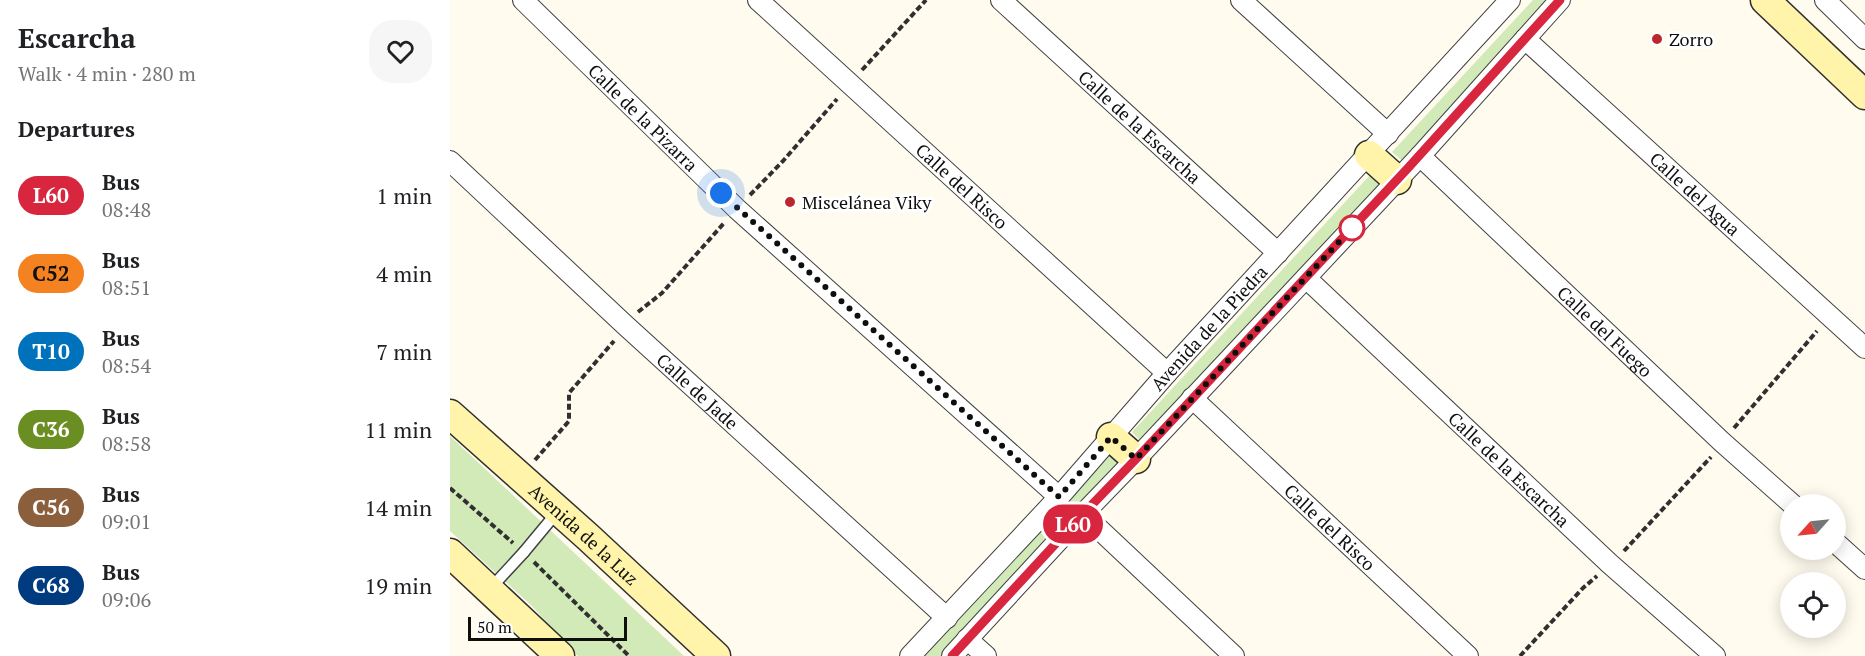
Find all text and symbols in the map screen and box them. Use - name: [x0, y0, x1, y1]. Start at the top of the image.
- text: Escarcha: [18, 19, 136, 56]
- button: heart: [369, 20, 432, 83]
- place label: Zorro: [1669, 27, 1713, 51]
- marker: Zorro: [1650, 32, 1664, 46]
- street label: Calle de la Pizarra: [583, 58, 703, 176]
- text: Walk · 4 min · 280 m: [18, 60, 196, 87]
- street label: Calle de la Escarcha: [1073, 65, 1206, 189]
- text: Departures: [18, 114, 135, 143]
- street label: Calle del Risco: [911, 138, 1013, 234]
- street label: Calle del Agua: [1645, 146, 1745, 241]
- text: Bus: [102, 167, 140, 196]
- your location: [706, 178, 736, 208]
- text: L60: [33, 181, 69, 209]
- text: 1 min: [376, 181, 432, 210]
- place label: Miscelánea Viky: [802, 190, 932, 214]
- marker: Miscelánea Viky: [783, 195, 797, 209]
- text: 08:48: [102, 196, 151, 223]
- unlabelled marker: [1339, 215, 1365, 241]
- text: Bus: [102, 245, 140, 274]
- text: C52: [32, 259, 70, 287]
- text: 4 min: [376, 259, 432, 288]
- street label: Avenida de la Piedra: [1145, 260, 1272, 395]
- text: 08:51: [102, 274, 151, 301]
- street label: Calle del Fuego: [1552, 281, 1658, 382]
- text: Bus: [102, 323, 140, 352]
- text: T10: [32, 337, 70, 365]
- text: 7 min: [376, 337, 432, 366]
- street label: Calle de Jade: [652, 348, 744, 435]
- text: 08:54: [102, 352, 151, 379]
- text: Bus: [102, 401, 140, 430]
- street label: Calle de la Escarcha: [1443, 406, 1575, 532]
- text: C36: [32, 415, 70, 443]
- text: 11 min: [365, 415, 432, 444]
- text: 08:58: [102, 430, 151, 457]
- street label: Avenida de la Luz: [524, 478, 644, 590]
- street label: Calle del Risco: [1279, 478, 1381, 576]
- text: Bus: [102, 479, 140, 508]
- text: C56: [32, 493, 70, 521]
- text: 14 min: [365, 493, 432, 522]
- north arrow: [1780, 494, 1846, 560]
- map controls: [1780, 494, 1846, 638]
- line badge: L60: [1038, 504, 1108, 544]
- text: 09:01: [102, 508, 151, 535]
- text: L60: [1055, 510, 1091, 538]
- text: Bus: [102, 557, 140, 586]
- text: C68: [32, 571, 70, 599]
- text: 19 min: [365, 571, 432, 600]
- button: locate: [1780, 572, 1846, 638]
- text: 09:06: [102, 586, 151, 613]
- scale bar: [468, 614, 627, 642]
- text: 50 m: [477, 616, 512, 638]

